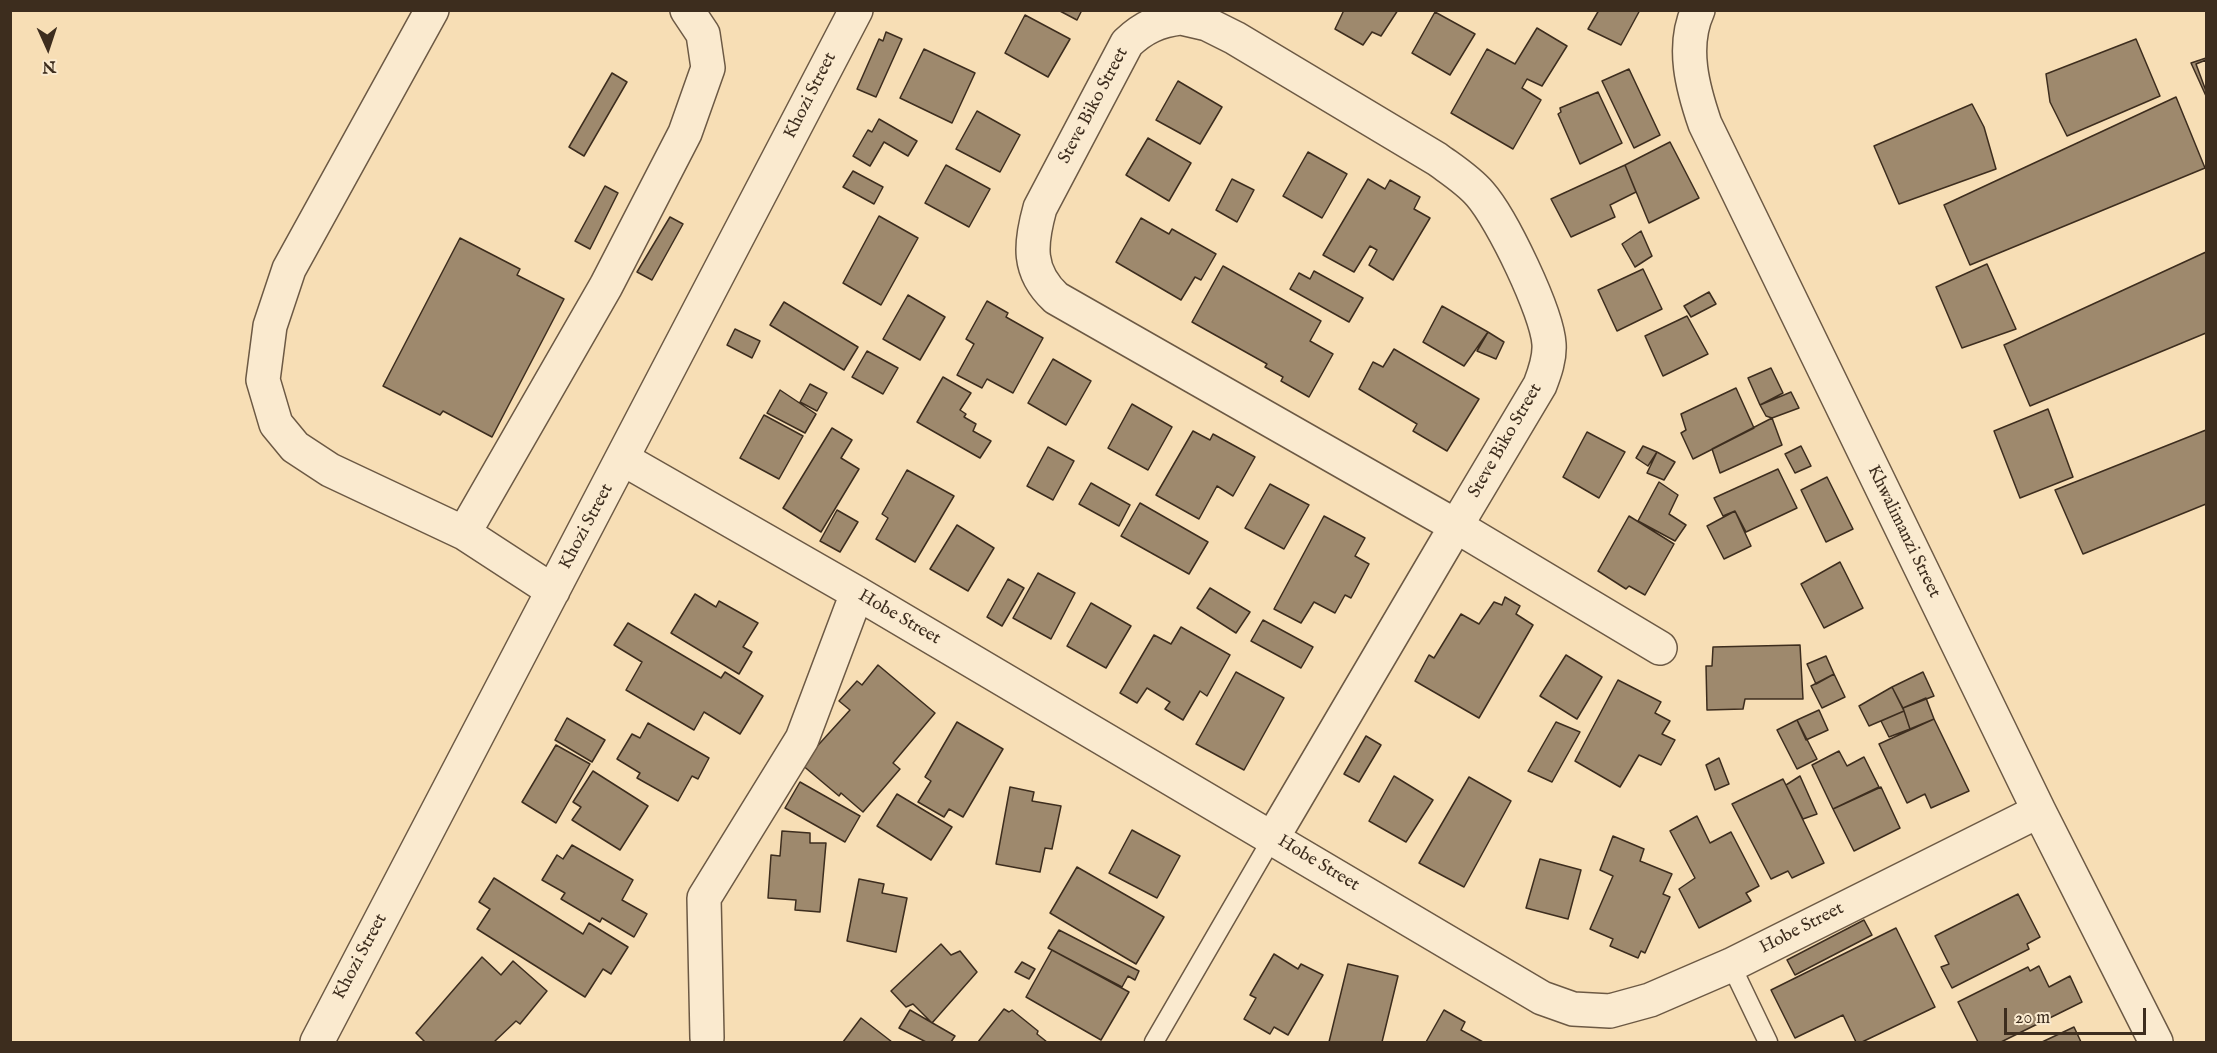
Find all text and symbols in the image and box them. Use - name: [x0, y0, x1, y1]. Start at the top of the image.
- north arrow: [18, 18, 78, 78]
- street label: Steve Biko Street: [1054, 44, 1134, 168]
- street label: Khozi Street: [780, 49, 842, 143]
- text: N: [42, 56, 56, 76]
- street label: Steve Biko Street: [1465, 380, 1547, 502]
- street label: Khwalimanzi Street: [1862, 462, 1944, 602]
- street label: Khozi Street: [555, 480, 619, 574]
- street label: Hobe Street: [854, 586, 944, 650]
- street label: Hobe Street: [1273, 831, 1363, 897]
- street label: Hobe Street: [1756, 899, 1848, 959]
- street label: Khozi Street: [329, 910, 393, 1004]
- scale bar: [2007, 996, 2150, 1034]
- text: 20 m: [2015, 1007, 2050, 1030]

